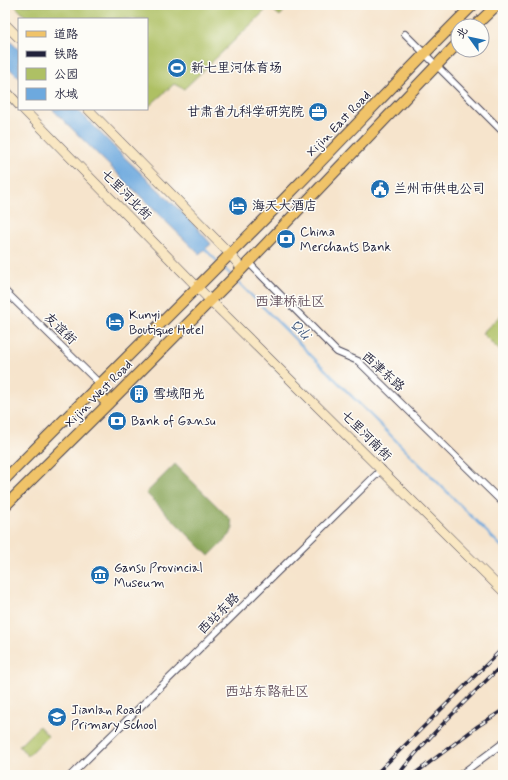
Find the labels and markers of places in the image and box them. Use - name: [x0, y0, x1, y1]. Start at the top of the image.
- sports icon: 新七里河体育场: [166, 57, 188, 79]
- place label: 新七里河体育场: [191, 60, 282, 77]
- office icon: 甘肃省九科学研究院: [307, 101, 329, 123]
- place label: 甘肃省九科学研究院: [187, 104, 304, 121]
- public building icon: 兰州市供电公司: [369, 178, 391, 200]
- place label: 兰州市供电公司: [394, 181, 485, 198]
- hotel icon: 海天大酒店: [227, 195, 249, 217]
- place label: 海天大酒店: [252, 198, 317, 215]
- place label: China Merchants Bank: [300, 224, 392, 256]
- bank icon: China Merchants Bank: [275, 228, 297, 250]
- place label: Kunyi Boutique Hotel: [129, 307, 204, 339]
- hotel icon: Kunyi Boutique Hotel: [104, 311, 126, 333]
- building icon: 雪域阳光: [128, 383, 150, 405]
- place label: 雪域阳光: [153, 386, 205, 403]
- bank icon: Bank of Gansu: [106, 410, 128, 432]
- place label: Bank of Gansu: [131, 413, 216, 430]
- place label: Gansu Provincial Museum: [114, 560, 203, 592]
- museum icon: Gansu Provincial Museum: [89, 564, 111, 586]
- place label: Jianlan Road Primary School: [71, 702, 157, 734]
- school or university icon: Jianlan Road Primary School: [46, 706, 68, 728]

